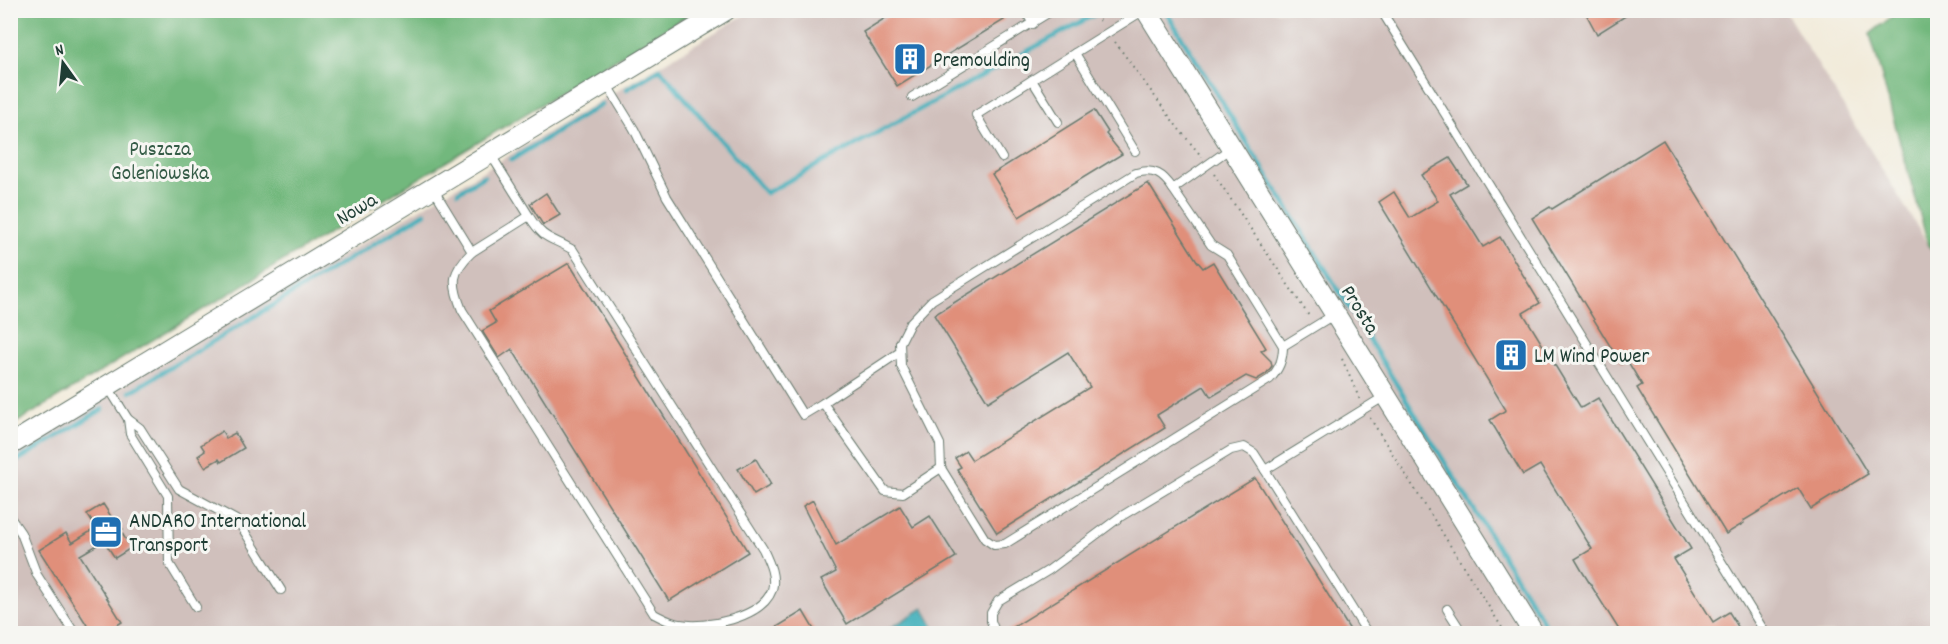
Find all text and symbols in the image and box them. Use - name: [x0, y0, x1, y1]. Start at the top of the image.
- north arrow: [33, 33, 93, 93]
- text: N: [53, 39, 67, 63]
- building icon: Premoulding: [892, 41, 928, 77]
- place label: Premoulding: [933, 47, 1030, 77]
- park label: Puszcza Goleniowska: [111, 136, 210, 190]
- street label: Nowa: [331, 186, 385, 235]
- street label: Prosta: [1332, 280, 1386, 342]
- building icon: LM Wind Power: [1493, 337, 1529, 373]
- place label: LM Wind Power: [1534, 343, 1650, 373]
- place label: ANDARO International Transport: [129, 508, 306, 562]
- office icon: ANDARO International Transport: [88, 514, 124, 550]

